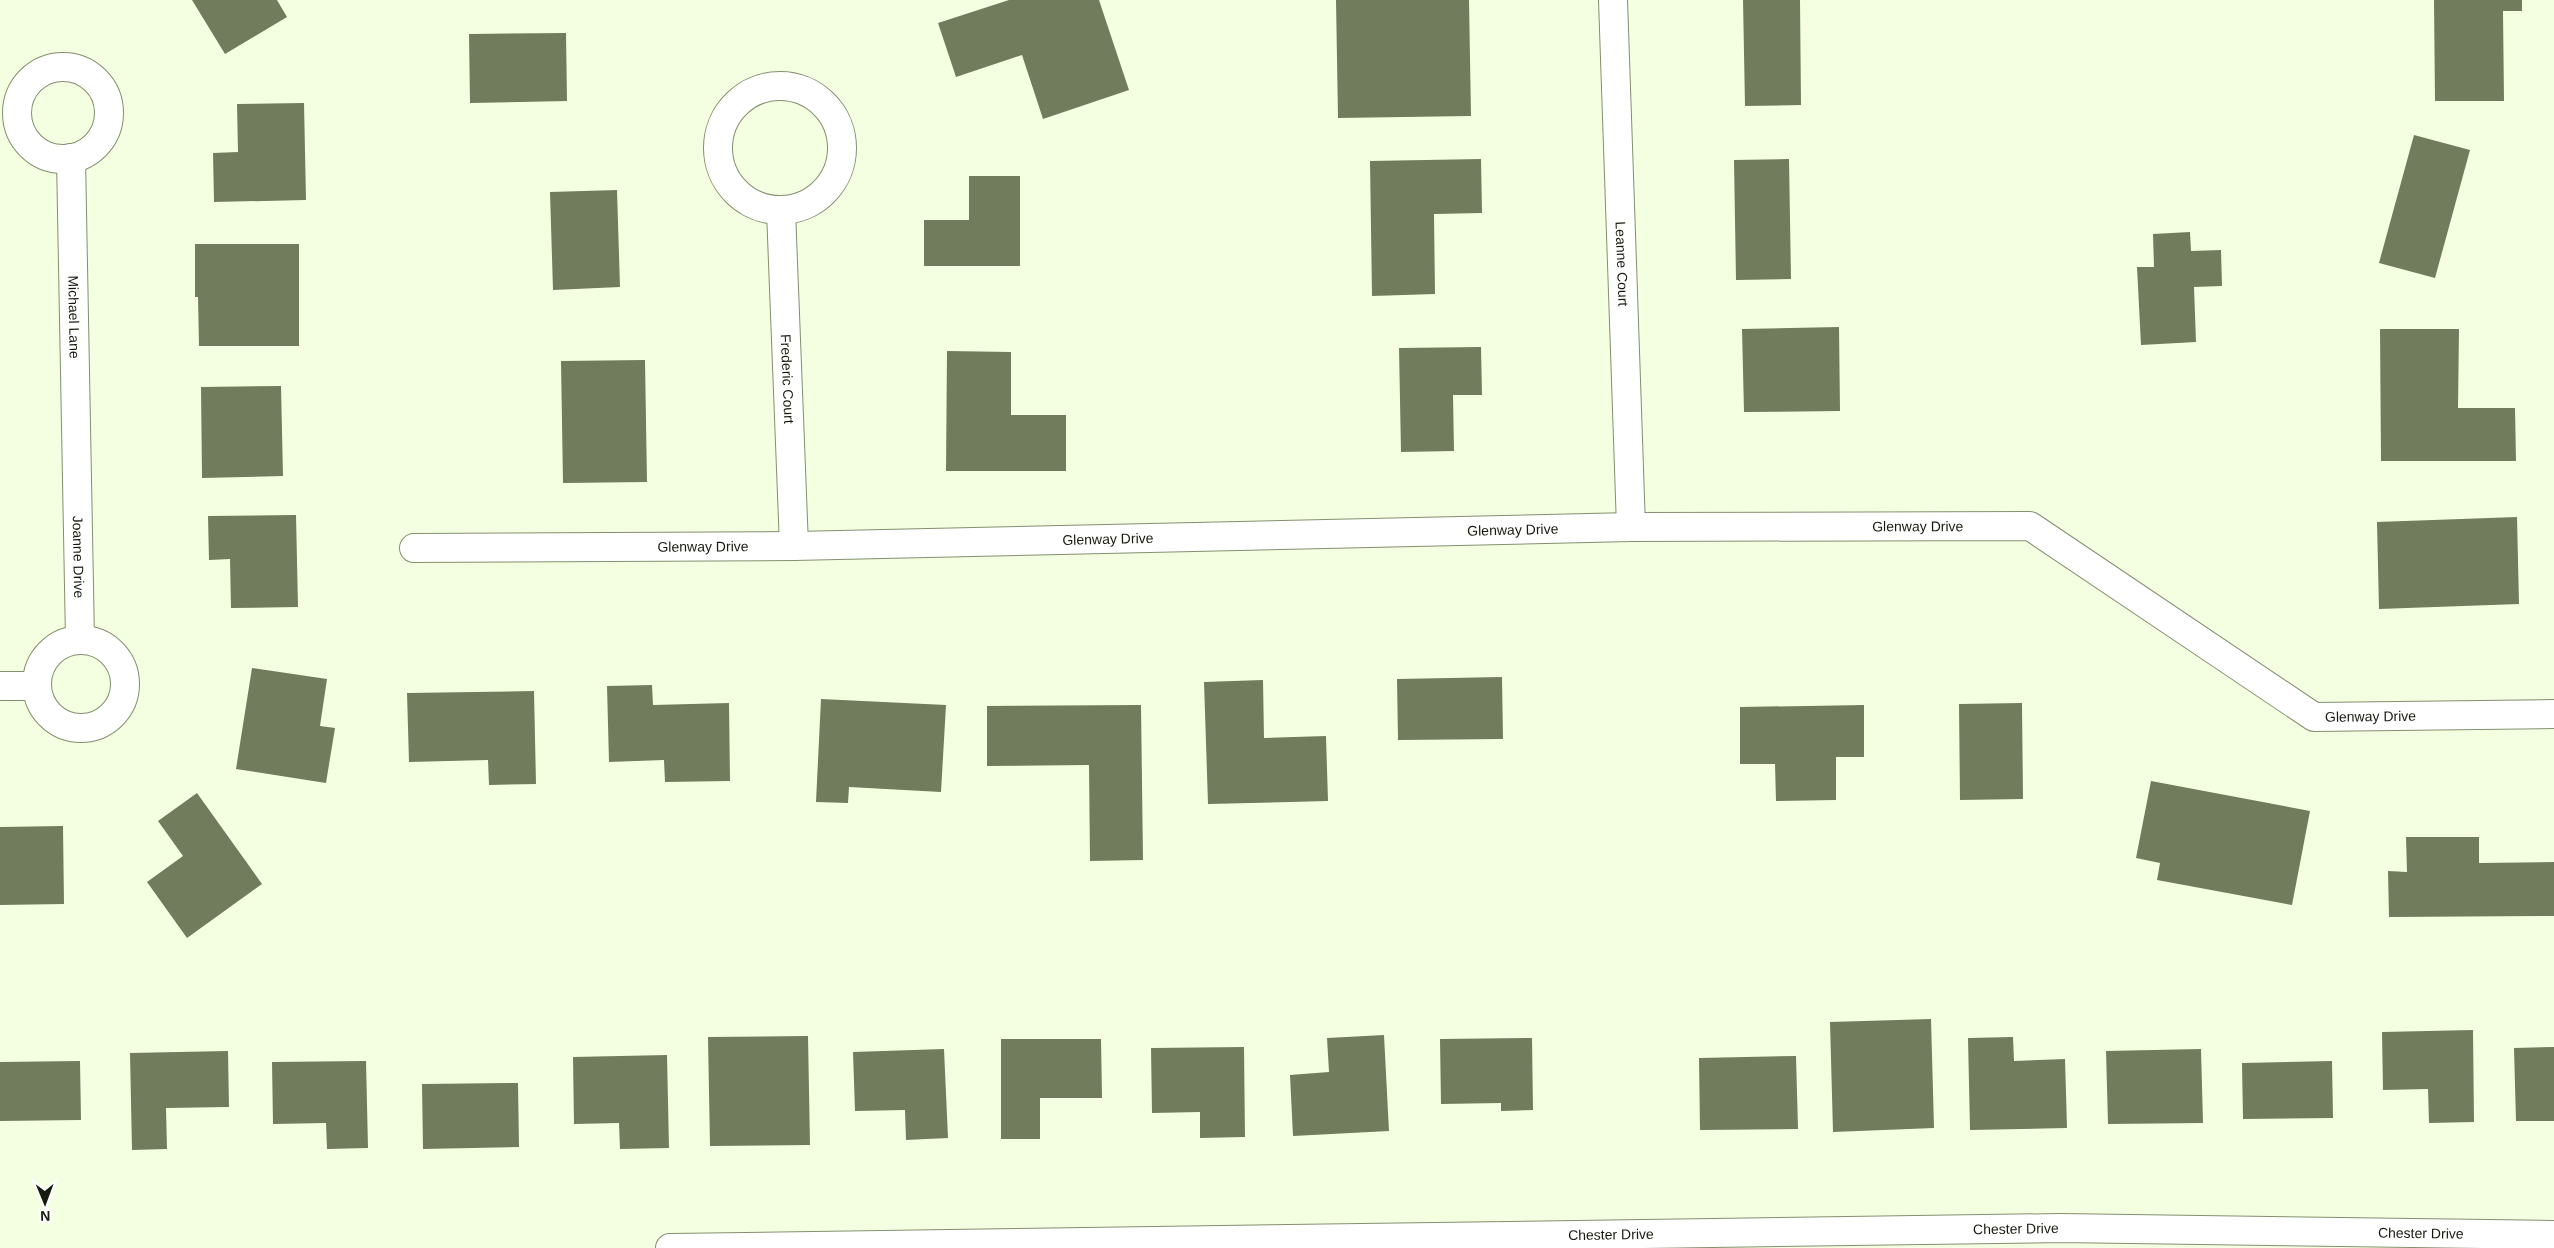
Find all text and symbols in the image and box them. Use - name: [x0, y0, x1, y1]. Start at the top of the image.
- street label: Leanne Court: [1613, 221, 1631, 307]
- street label: Michael Lane: [65, 275, 83, 359]
- street label: Frederic Court: [778, 334, 797, 424]
- street label: Joanne Drive: [70, 515, 87, 599]
- street label: Glenway Drive: [1872, 518, 1964, 534]
- street label: Glenway Drive: [1467, 521, 1559, 539]
- street label: Glenway Drive: [1062, 530, 1154, 548]
- street label: Glenway Drive: [657, 538, 749, 555]
- street label: Glenway Drive: [2325, 708, 2416, 725]
- north arrow: [20, 1178, 70, 1228]
- text: N: [40, 1208, 50, 1224]
- street label: Chester Drive: [1973, 1220, 2059, 1237]
- street label: Chester Drive: [2378, 1225, 2464, 1242]
- street label: Chester Drive: [1568, 1226, 1654, 1243]

